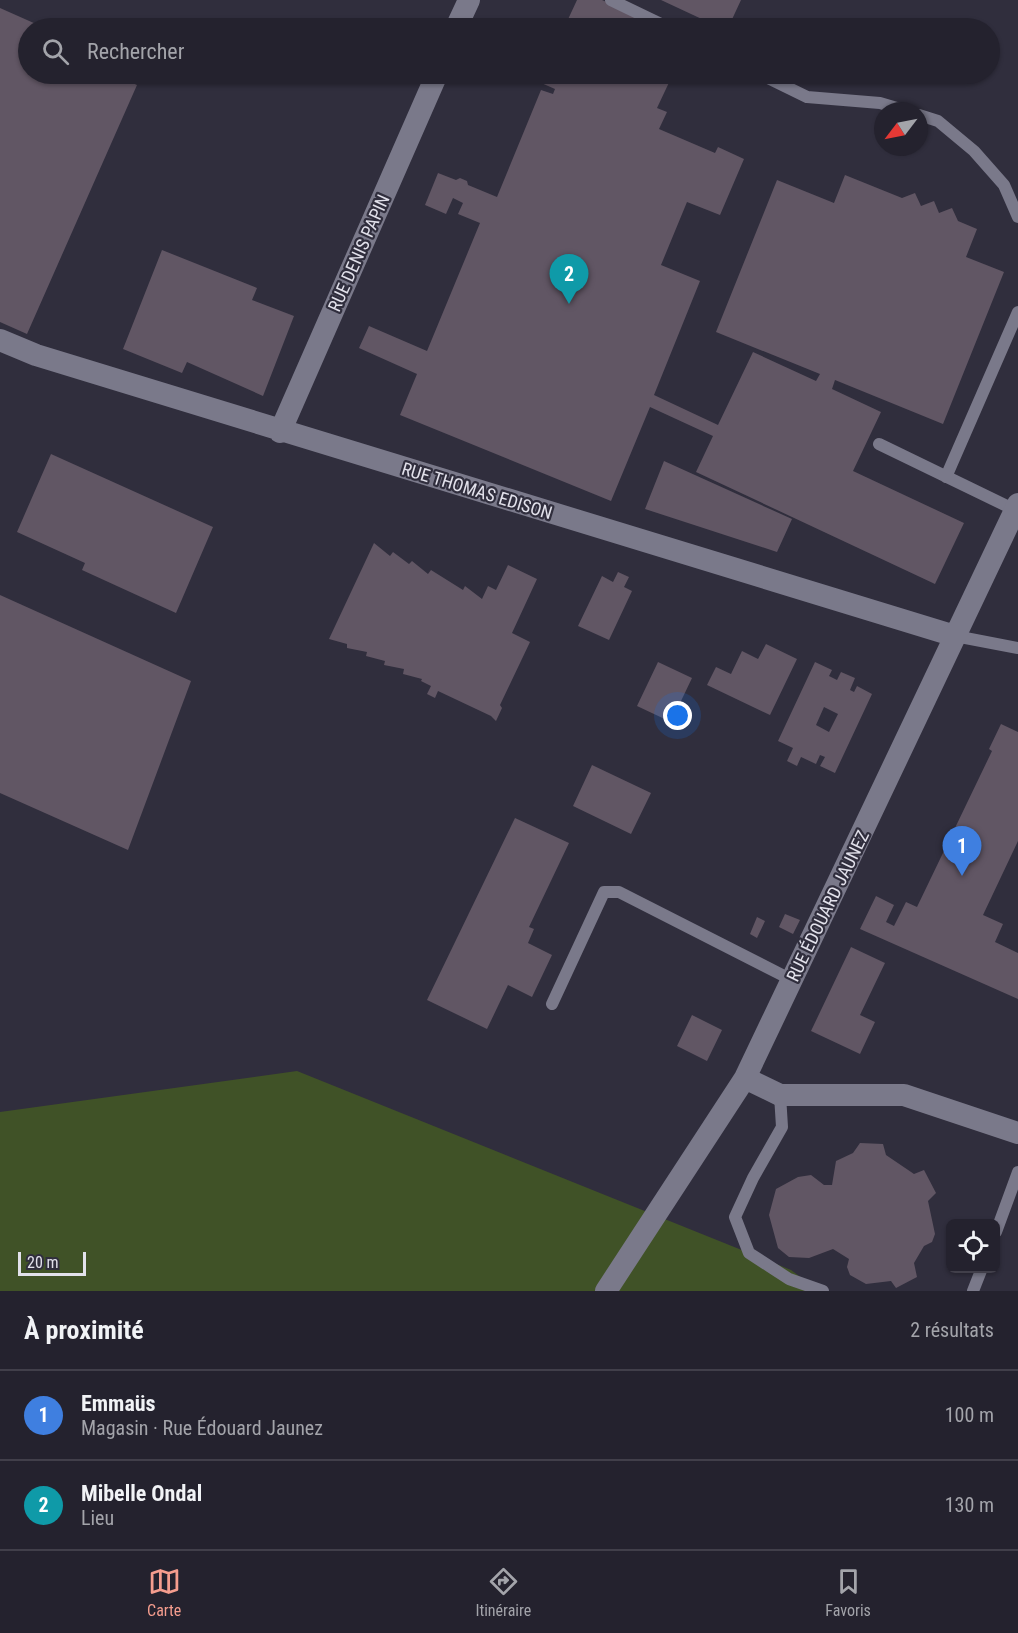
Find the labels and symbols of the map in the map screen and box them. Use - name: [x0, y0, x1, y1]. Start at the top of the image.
- north arrow: [874, 102, 928, 156]
- street label: RUE DENIS PAPIN: [323, 191, 394, 315]
- pin: 2: [550, 254, 588, 304]
- street label: RUE THOMAS EDISON: [399, 458, 555, 523]
- your location: [663, 701, 692, 730]
- pin: 1: [942, 826, 982, 876]
- street label: RUE ÉDOUARD JAUNEZ: [782, 827, 873, 985]
- scale bar: [18, 1249, 86, 1276]

